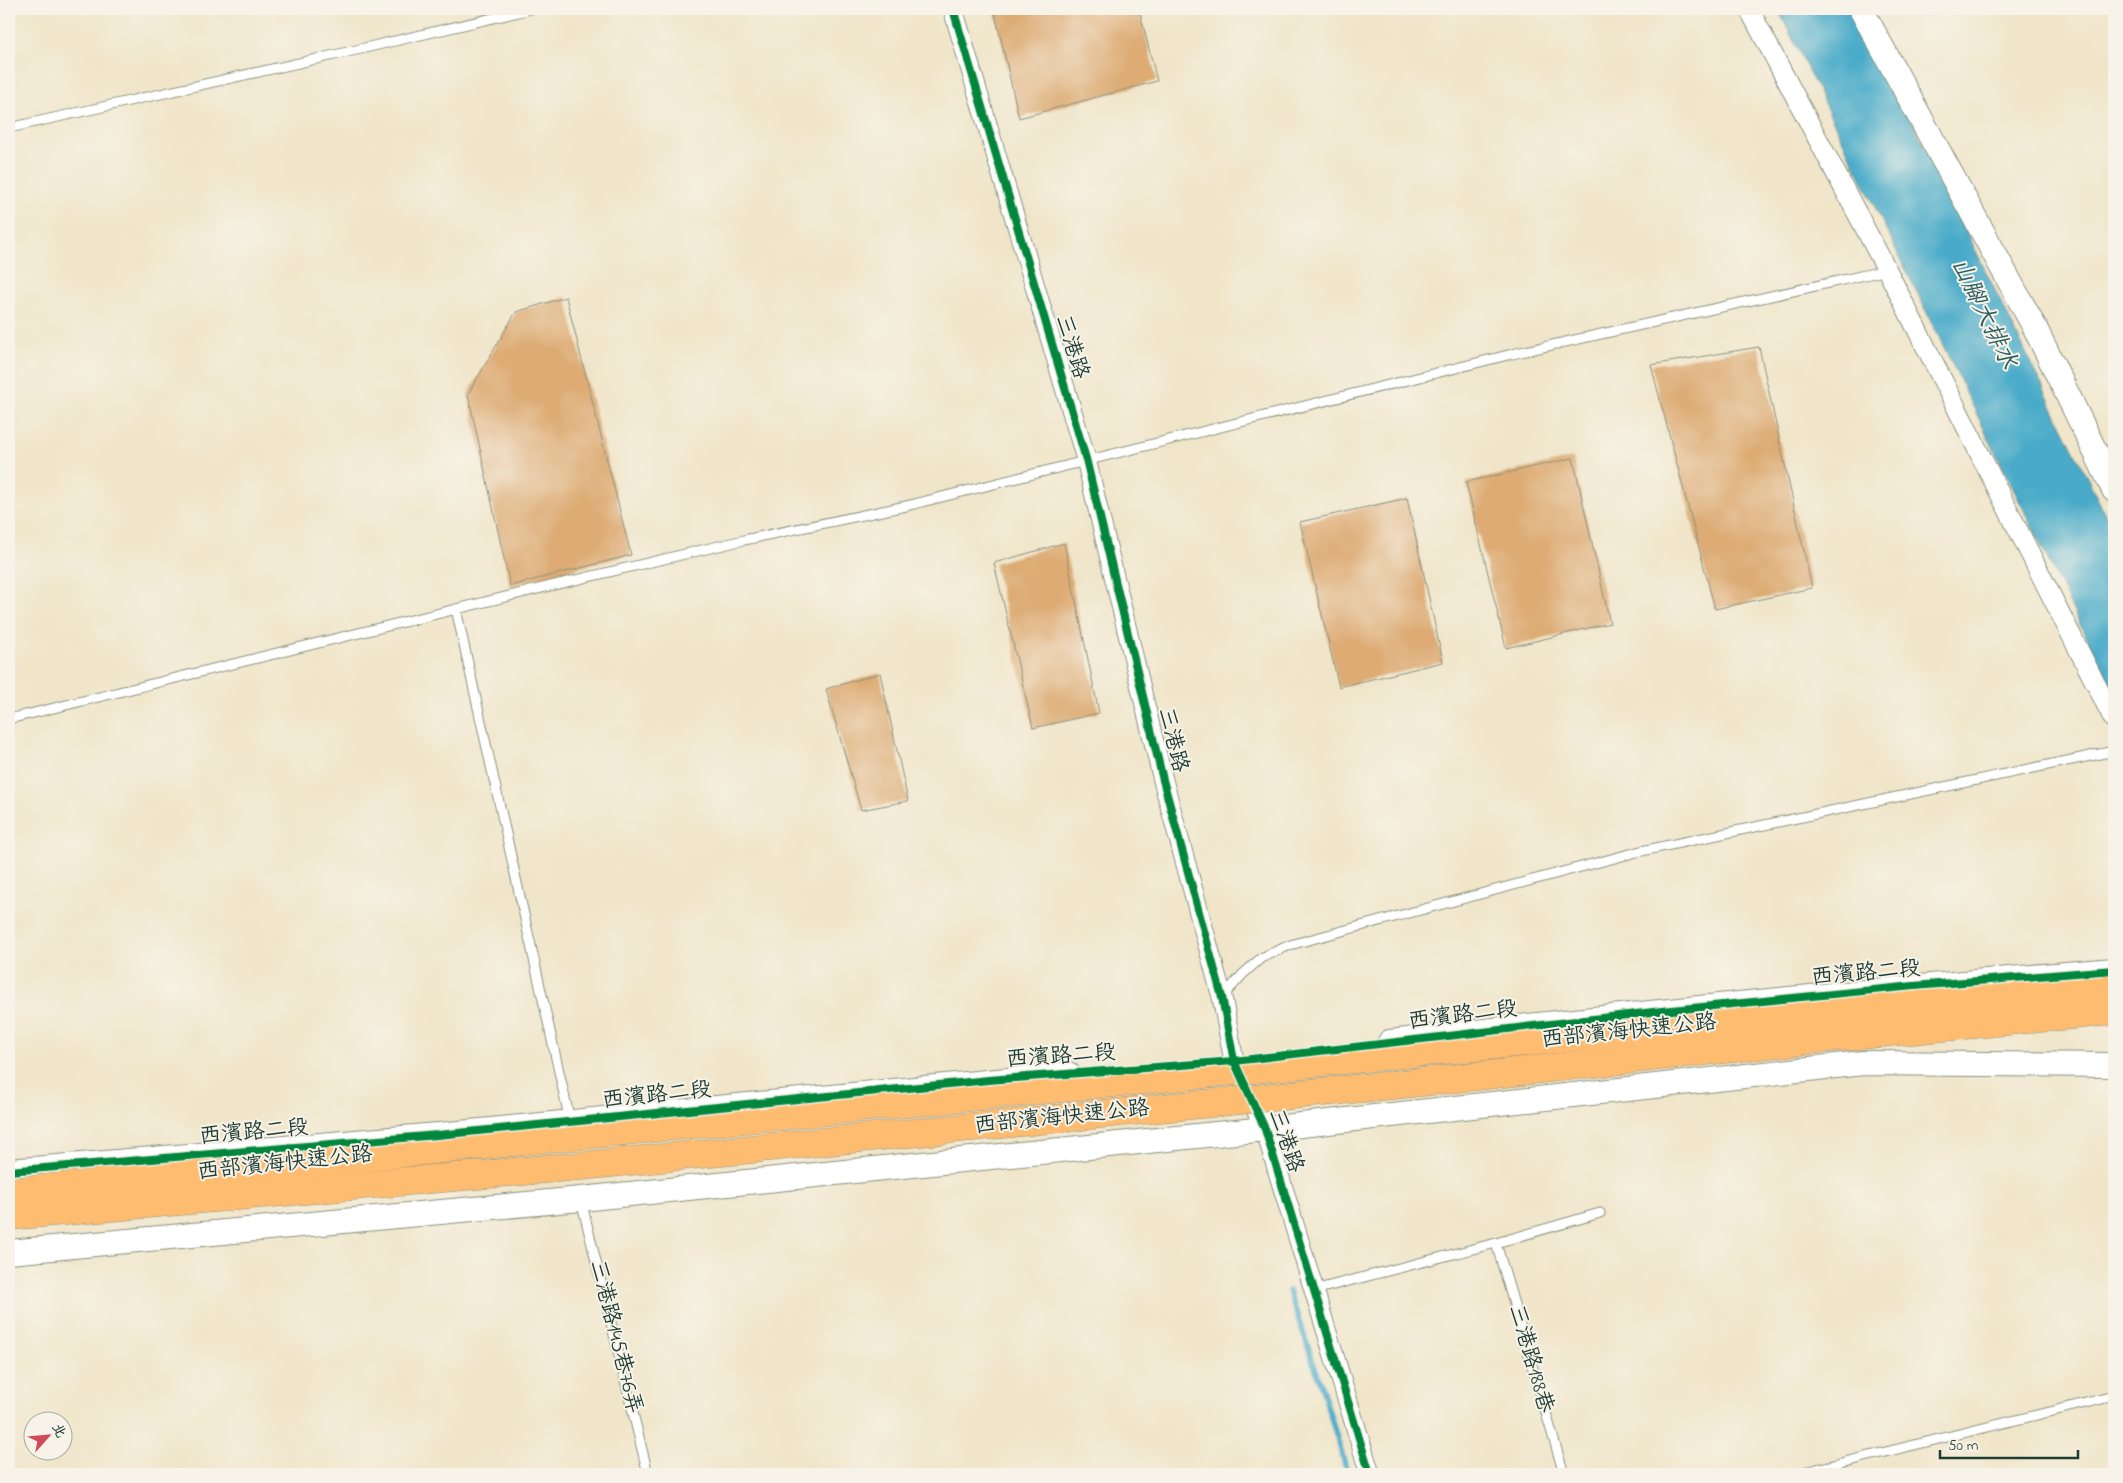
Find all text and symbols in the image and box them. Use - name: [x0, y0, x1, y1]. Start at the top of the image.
- water label: 山腳大排水: [1941, 252, 2025, 376]
- street label: 三港路: [1046, 311, 1096, 383]
- street label: 三港路: [1148, 704, 1196, 776]
- street label: 西濱路二段: [1810, 953, 1922, 995]
- street label: 西濱路二段: [1406, 993, 1520, 1039]
- street label: 西部濱海快速公路: [1540, 1007, 1718, 1057]
- street label: 西濱路二段: [1005, 1037, 1117, 1077]
- street label: 西濱路二段: [601, 1074, 713, 1118]
- street label: 西部濱海快速公路: [973, 1093, 1151, 1143]
- street label: 三港路: [1259, 1105, 1311, 1177]
- street label: 西濱路二段: [198, 1112, 310, 1154]
- street label: 西部濱海快速公路: [196, 1139, 374, 1189]
- street label: 三港路145巷76弄: [580, 1257, 650, 1417]
- street label: 三港路188巷: [1499, 1301, 1561, 1417]
- north arrow: [22, 1410, 72, 1460]
- text: 北: [46, 1420, 71, 1442]
- scale bar: [1940, 1428, 2078, 1460]
- text: 50 m: [1948, 1435, 1979, 1457]

